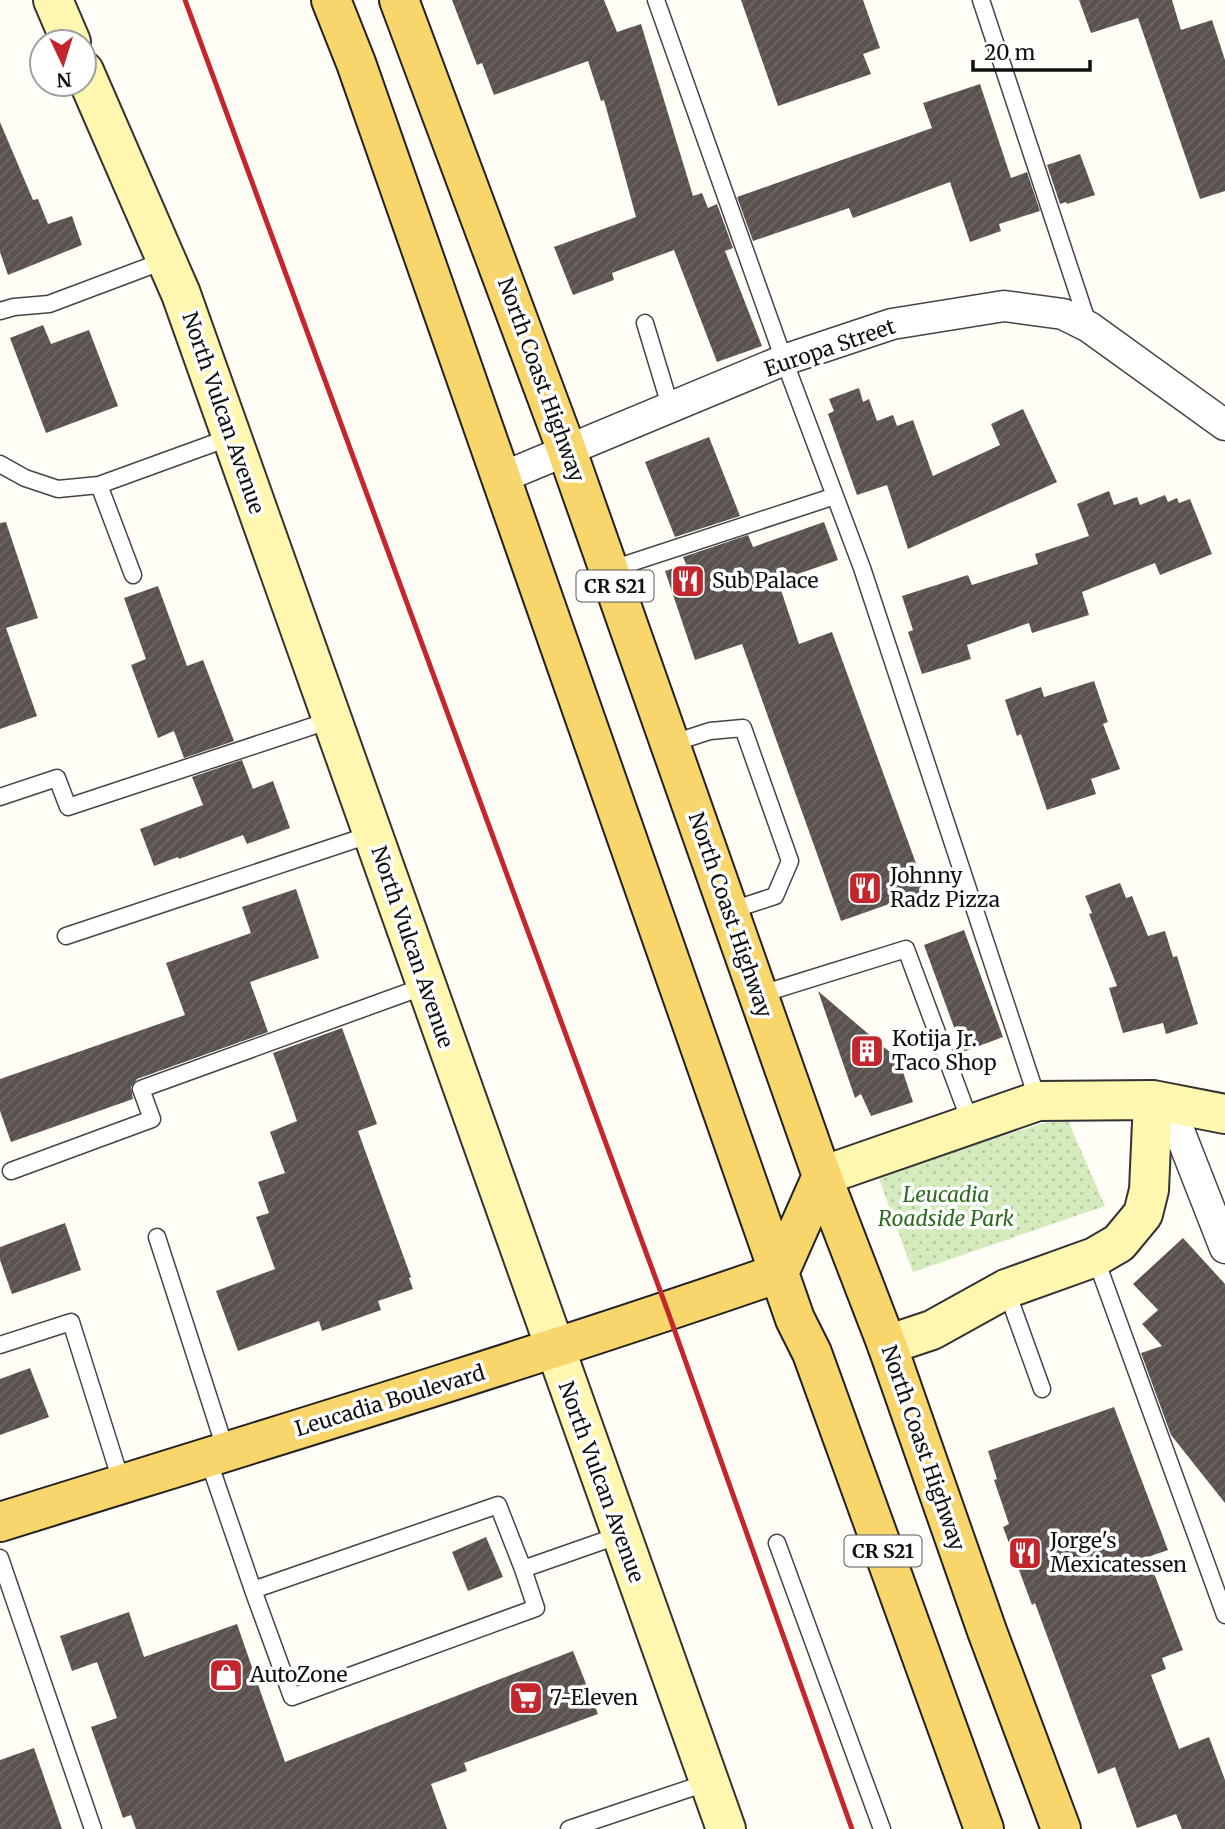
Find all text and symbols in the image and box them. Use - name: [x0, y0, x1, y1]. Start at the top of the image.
- north arrow: [28, 28, 98, 98]
- scale bar: [973, 28, 1090, 72]
- text: 20 m: [984, 39, 1036, 66]
- text: N: [56, 67, 73, 92]
- street label: North Coast Highway: [492, 274, 591, 486]
- street label: North Vulcan Avenue: [176, 308, 271, 517]
- street label: Europa Street: [761, 312, 899, 383]
- restaurant icon: Sub Palace: [669, 562, 707, 600]
- place label: Sub Palace: [712, 567, 818, 594]
- road number: CR S21: [576, 570, 654, 601]
- street label: North Coast Highway: [683, 809, 779, 1022]
- street label: North Vulcan Avenue: [365, 842, 460, 1051]
- place label: Johnny Radz Pizza: [889, 862, 1000, 913]
- restaurant icon: Johnny Radz Pizza: [846, 869, 884, 907]
- place label: Kotija Jr. Taco Shop: [892, 1025, 997, 1076]
- building icon: Kotija Jr. Taco Shop: [848, 1032, 886, 1070]
- park label: Leucadia Roadside Park: [878, 1181, 1014, 1232]
- street label: North Coast Highway: [876, 1342, 972, 1555]
- street label: Leucadia Boulevard: [292, 1359, 488, 1442]
- street label: North Vulcan Avenue: [553, 1378, 650, 1586]
- place label: Jorge's Mexicatessen: [1049, 1527, 1187, 1578]
- restaurant icon: Jorge's Mexicatessen: [1006, 1534, 1044, 1572]
- road number: CR S21: [844, 1536, 922, 1567]
- shop icon: AutoZone: [207, 1656, 245, 1694]
- place label: AutoZone: [249, 1661, 348, 1688]
- supermarket icon: 7-Eleven: [507, 1679, 545, 1717]
- place label: 7-Eleven: [550, 1684, 638, 1711]

